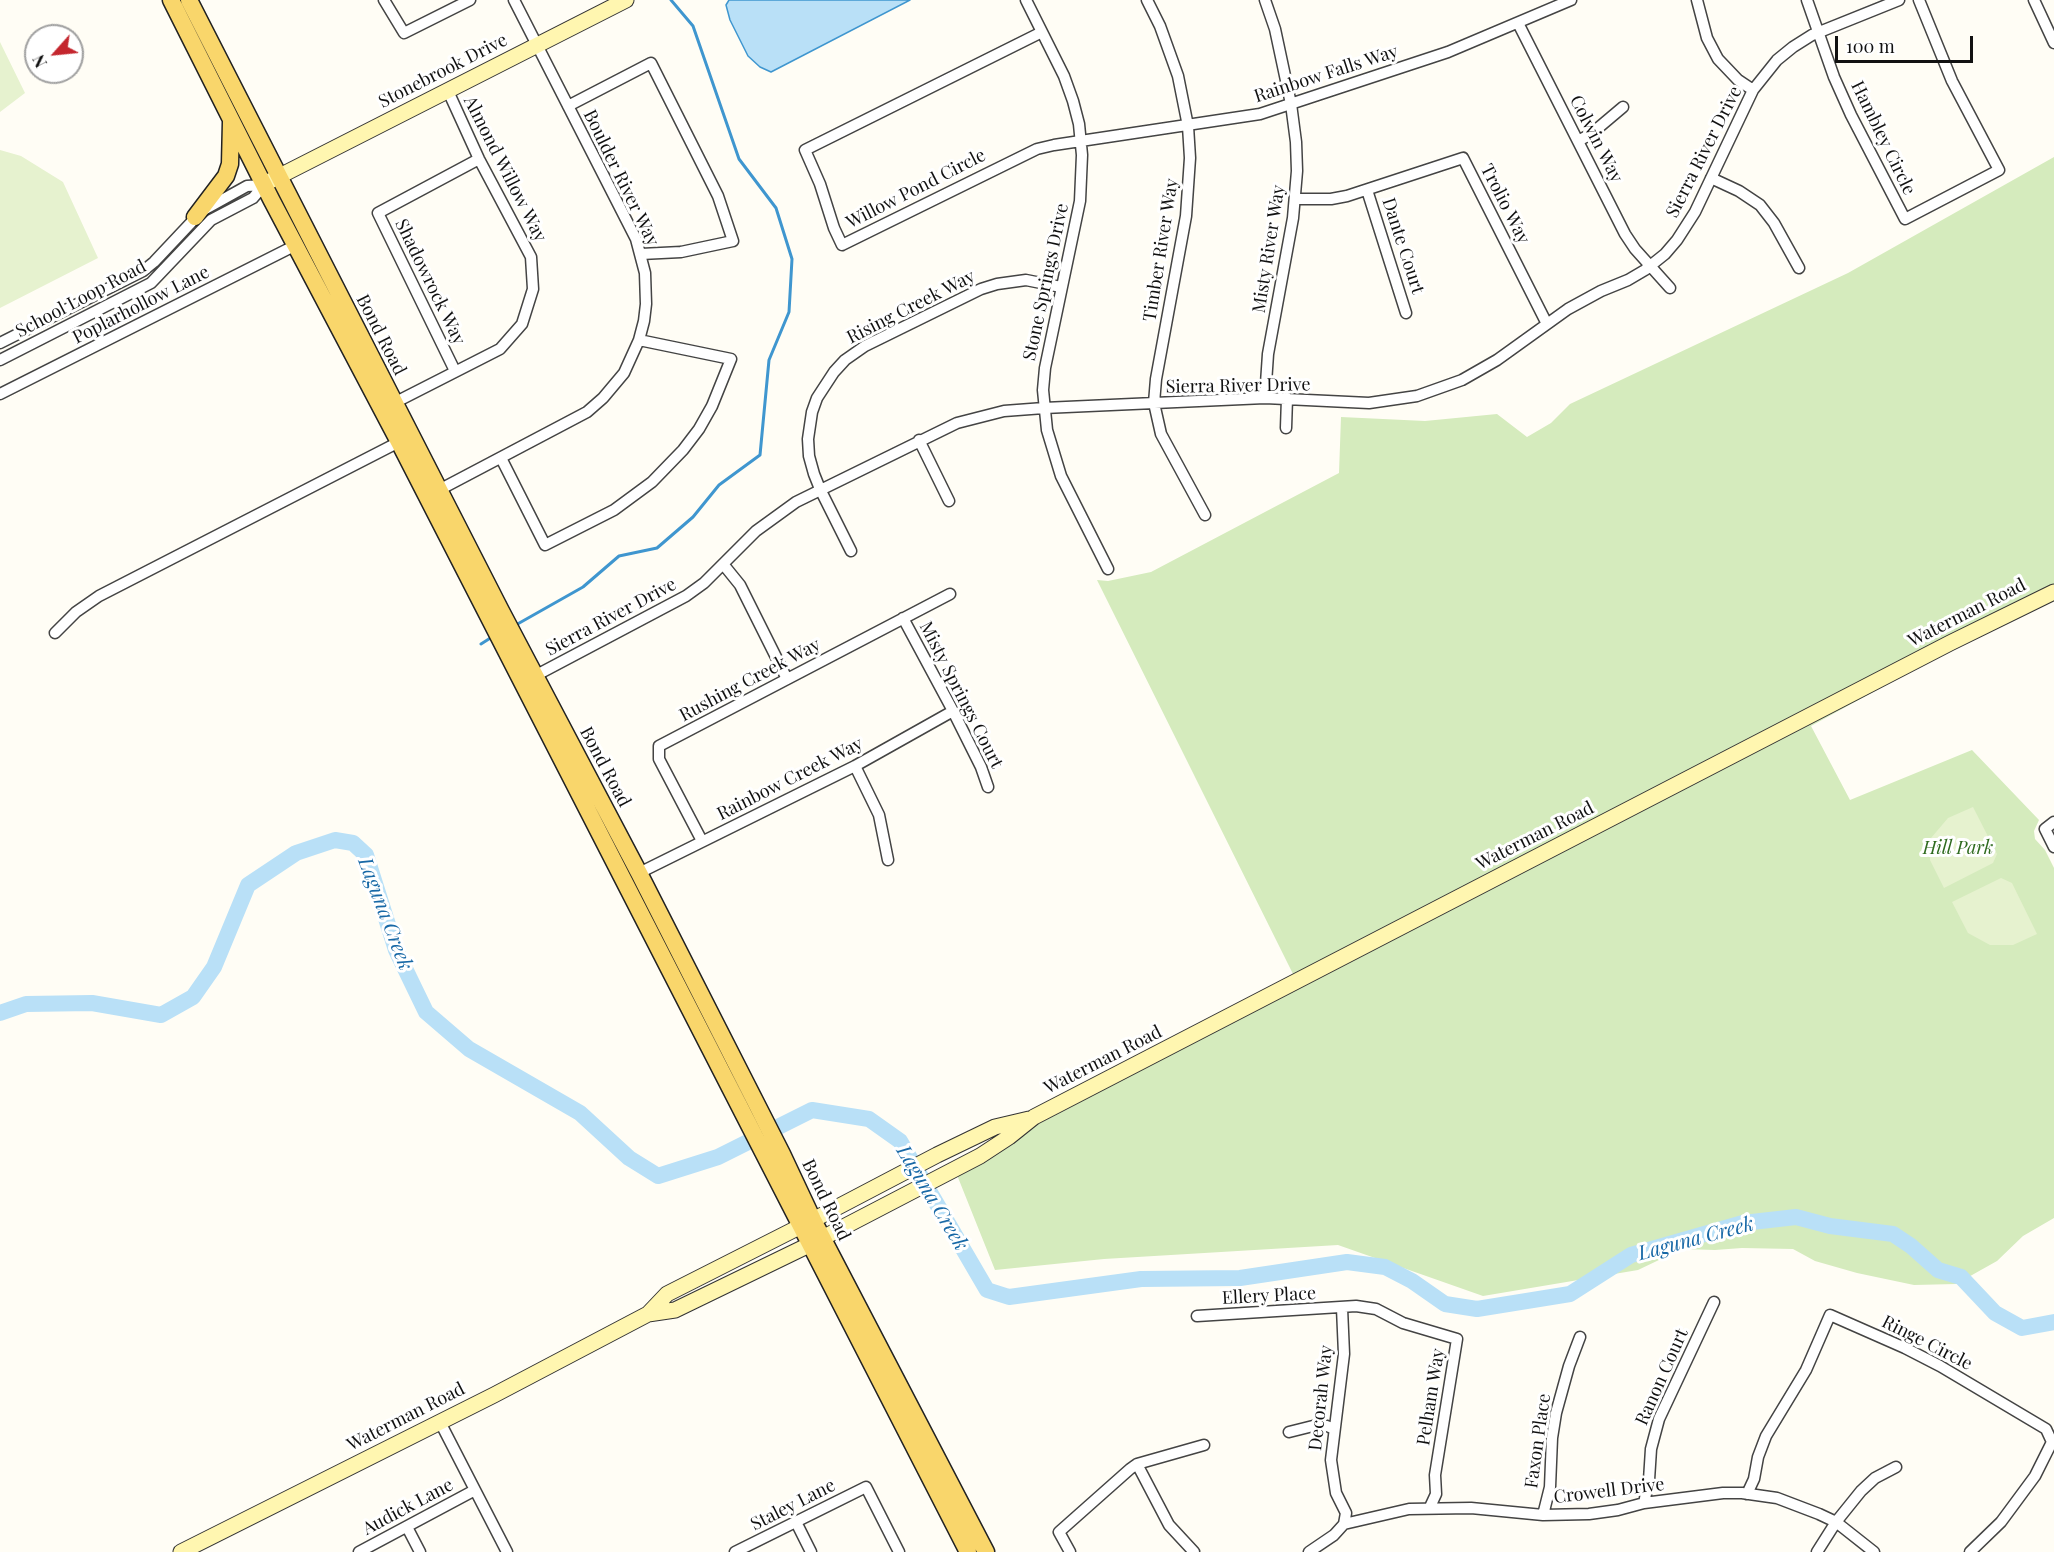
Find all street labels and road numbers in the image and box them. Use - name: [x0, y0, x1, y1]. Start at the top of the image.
- street label: Stonebrook Drive: [375, 29, 511, 113]
- street label: Rainbow Falls Way: [1251, 41, 1401, 107]
- street label: Hambley Circle: [1846, 78, 1920, 198]
- street label: Sierra River Drive: [1662, 83, 1746, 221]
- street label: Colwin Way: [1565, 92, 1627, 186]
- street label: Almond Willow Way: [459, 93, 551, 245]
- street label: Boulder River Way: [579, 106, 663, 250]
- street label: Willow Pond Circle: [843, 145, 989, 233]
- street label: Trolio Way: [1476, 161, 1534, 247]
- street label: Timber River Way: [1139, 177, 1183, 323]
- street label: Misty River Way: [1248, 183, 1290, 315]
- street label: Dante Court: [1377, 195, 1429, 297]
- street label: Stone Springs Drive: [1019, 201, 1073, 363]
- street label: Shadowrock Way: [390, 216, 470, 348]
- street label: School Loop Road: [12, 256, 150, 342]
- street label: Poplarhollow Lane: [69, 261, 213, 349]
- street label: Rising Creek Way: [843, 265, 979, 349]
- street label: Bond Road: [351, 291, 411, 379]
- street label: Sierra River Drive: [1165, 374, 1311, 398]
- street label: Sierra River Drive: [542, 573, 680, 661]
- street label: Waterman Road: [1905, 574, 2029, 652]
- street label: Misty Springs Court: [915, 618, 1007, 772]
- street label: Rushing Creek Way: [676, 634, 824, 726]
- street label: Bond Road: [575, 723, 635, 811]
- street label: Rainbow Creek Way: [713, 733, 867, 825]
- street label: Waterman Road: [1473, 797, 1597, 875]
- street label: Waterman Road: [1041, 1021, 1165, 1099]
- street label: Bond Road: [797, 1156, 855, 1244]
- street label: Ellery Place: [1221, 1283, 1317, 1309]
- street label: Ringe Circle: [1878, 1311, 1976, 1375]
- street label: Ranon Court: [1631, 1325, 1693, 1429]
- street label: Decorah Way: [1305, 1344, 1337, 1452]
- street label: Pelham Way: [1413, 1347, 1449, 1447]
- street label: Waterman Road: [344, 1378, 468, 1456]
- street label: Faxon Place: [1521, 1392, 1555, 1490]
- street label: Crowell Drive: [1552, 1473, 1666, 1509]
- street label: Audick Lane: [359, 1474, 457, 1540]
- street label: Staley Lane: [747, 1475, 839, 1535]

